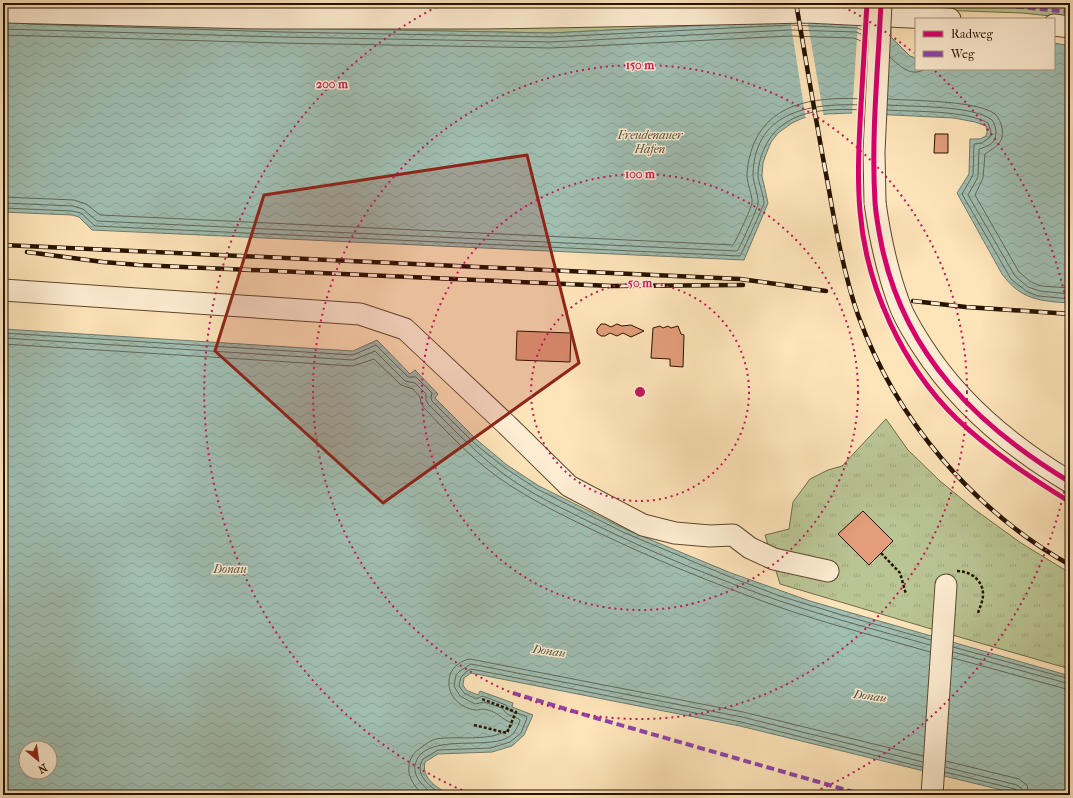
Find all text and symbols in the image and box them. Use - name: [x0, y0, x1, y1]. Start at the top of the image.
- legend: [915, 18, 1055, 70]
- text: Radweg: [951, 27, 994, 41]
- text: Weg: [950, 47, 975, 61]
- text: 150 m: [626, 58, 655, 72]
- text: 200 m: [316, 77, 349, 91]
- water label: Freudenauer Hafen: [617, 128, 684, 156]
- text: 100 m: [625, 167, 656, 181]
- text: 50 m: [628, 276, 653, 290]
- centre of rings: [633, 385, 647, 399]
- water label: Donau: [212, 562, 247, 576]
- water label: Donau: [530, 642, 567, 660]
- water label: Donau: [851, 687, 888, 705]
- north arrow: [18, 740, 58, 780]
- text: N: [35, 761, 49, 776]

